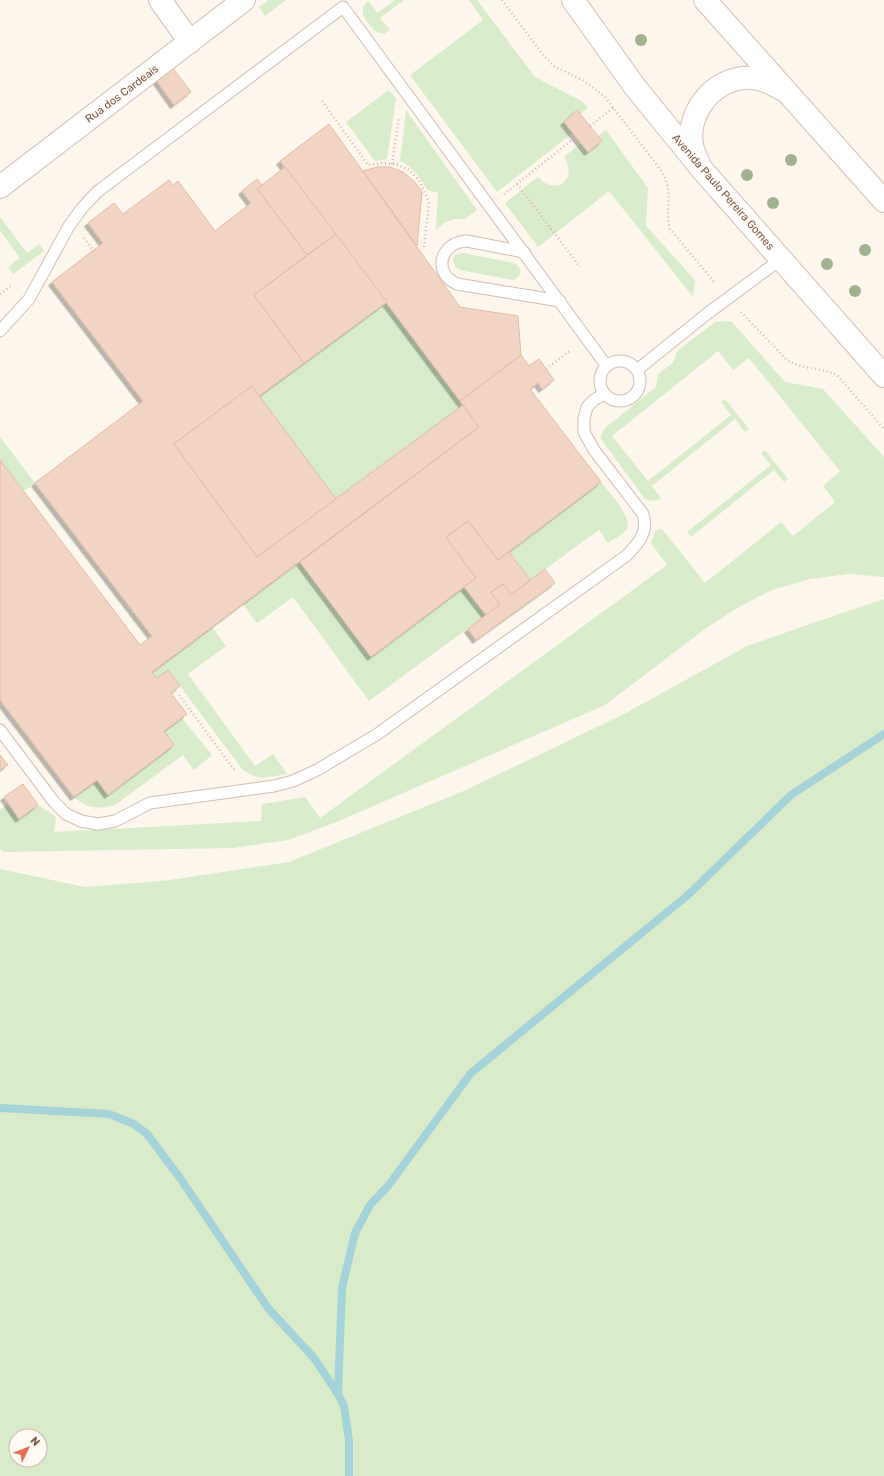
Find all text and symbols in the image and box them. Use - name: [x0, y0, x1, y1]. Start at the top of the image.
- street label: Rua dos Cardeais: [83, 62, 161, 126]
- street label: Avenida Paulo Pereira Gomes: [669, 131, 777, 253]
- north arrow: [8, 1428, 48, 1468]
- text: N: [27, 1434, 42, 1449]

